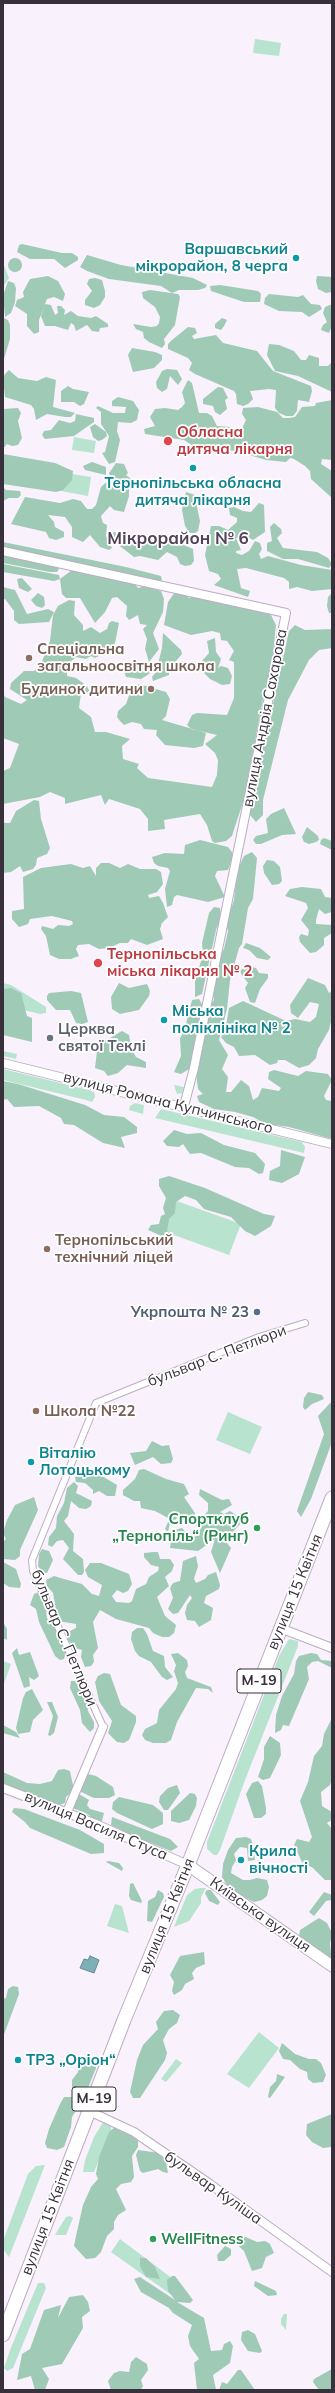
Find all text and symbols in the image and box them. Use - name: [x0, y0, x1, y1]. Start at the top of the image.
- place label: Варшавський мікрорайон, 8 черга: [135, 240, 288, 275]
- marker: Варшавський мікрорайон, 8 черга: [291, 253, 301, 263]
- place label: Обласна дитяча лікарня: [177, 423, 293, 458]
- marker: Обласна дитяча лікарня: [162, 435, 174, 447]
- marker: Тернопільська обласна дитяча лікарня: [188, 463, 198, 473]
- place label: Тернопільська обласна дитяча лікарня: [105, 474, 281, 509]
- district label: Мікрорайон № 6: [107, 529, 249, 549]
- street label: вулиця Андрія Сахарова: [239, 627, 291, 809]
- place label: Спеціальна загальноосвітня школа: [37, 640, 215, 675]
- marker: Спеціальна загальноосвітня школа: [24, 653, 34, 663]
- place label: Будинок дитини: [21, 680, 143, 698]
- marker: Будинок дитини: [146, 684, 156, 694]
- place label: Тернопільська міська лікарня № 2: [107, 945, 253, 980]
- marker: Тернопільська міська лікарня № 2: [92, 957, 104, 969]
- place label: Міська поліклініка № 2: [172, 1002, 291, 1037]
- marker: Міська поліклініка № 2: [159, 1015, 169, 1025]
- place label: Церква святої Теклі: [58, 1020, 146, 1055]
- marker: Церква святої Теклі: [45, 1033, 55, 1043]
- street label: вулиця Романа Купчинського: [61, 1068, 275, 1138]
- place label: Тернопільський технічний ліцей: [55, 1231, 174, 1266]
- marker: Тернопільський технічний ліцей: [42, 1244, 52, 1254]
- place label: Укрпошта № 23: [131, 1303, 249, 1321]
- marker: Укрпошта № 23: [252, 1307, 262, 1317]
- street label: бульвар C. Петлюри: [145, 1321, 289, 1391]
- place label: Школа №22: [44, 1402, 135, 1420]
- marker: Школа №22: [31, 1406, 41, 1416]
- place label: Віталію Лотоцькому: [39, 1444, 130, 1479]
- marker: Віталію Лотоцькому: [26, 1457, 36, 1467]
- place label: Спортклуб „Тернопіль“ (Ринг): [112, 1510, 249, 1545]
- marker: Спортклуб „Тернопіль“ (Ринг): [252, 1523, 262, 1533]
- street label: вулиця 15 Квітня: [264, 1532, 326, 1652]
- street label: бульвар C. Петлюри: [27, 1567, 101, 1709]
- road number: М-19: [237, 1669, 281, 1693]
- street label: вулиця Василя Стуса: [22, 1788, 170, 1864]
- place label: Крила вічності: [249, 1842, 308, 1877]
- marker: Крила вічності: [236, 1855, 246, 1865]
- street label: вулиця 15 Квітня: [136, 1856, 198, 1976]
- street label: Київська вулиця: [206, 1874, 314, 1956]
- place label: ТРЗ „Оріон“: [26, 2051, 116, 2069]
- marker: ТРЗ „Оріон“: [13, 2055, 23, 2065]
- road number: М-19: [72, 2087, 116, 2111]
- street label: бульвар Куліша: [161, 2148, 265, 2228]
- street label: вулиця 15 Квітня: [18, 2156, 78, 2278]
- place label: WellFitness: [161, 2230, 243, 2248]
- marker: WellFitness: [148, 2234, 158, 2244]

